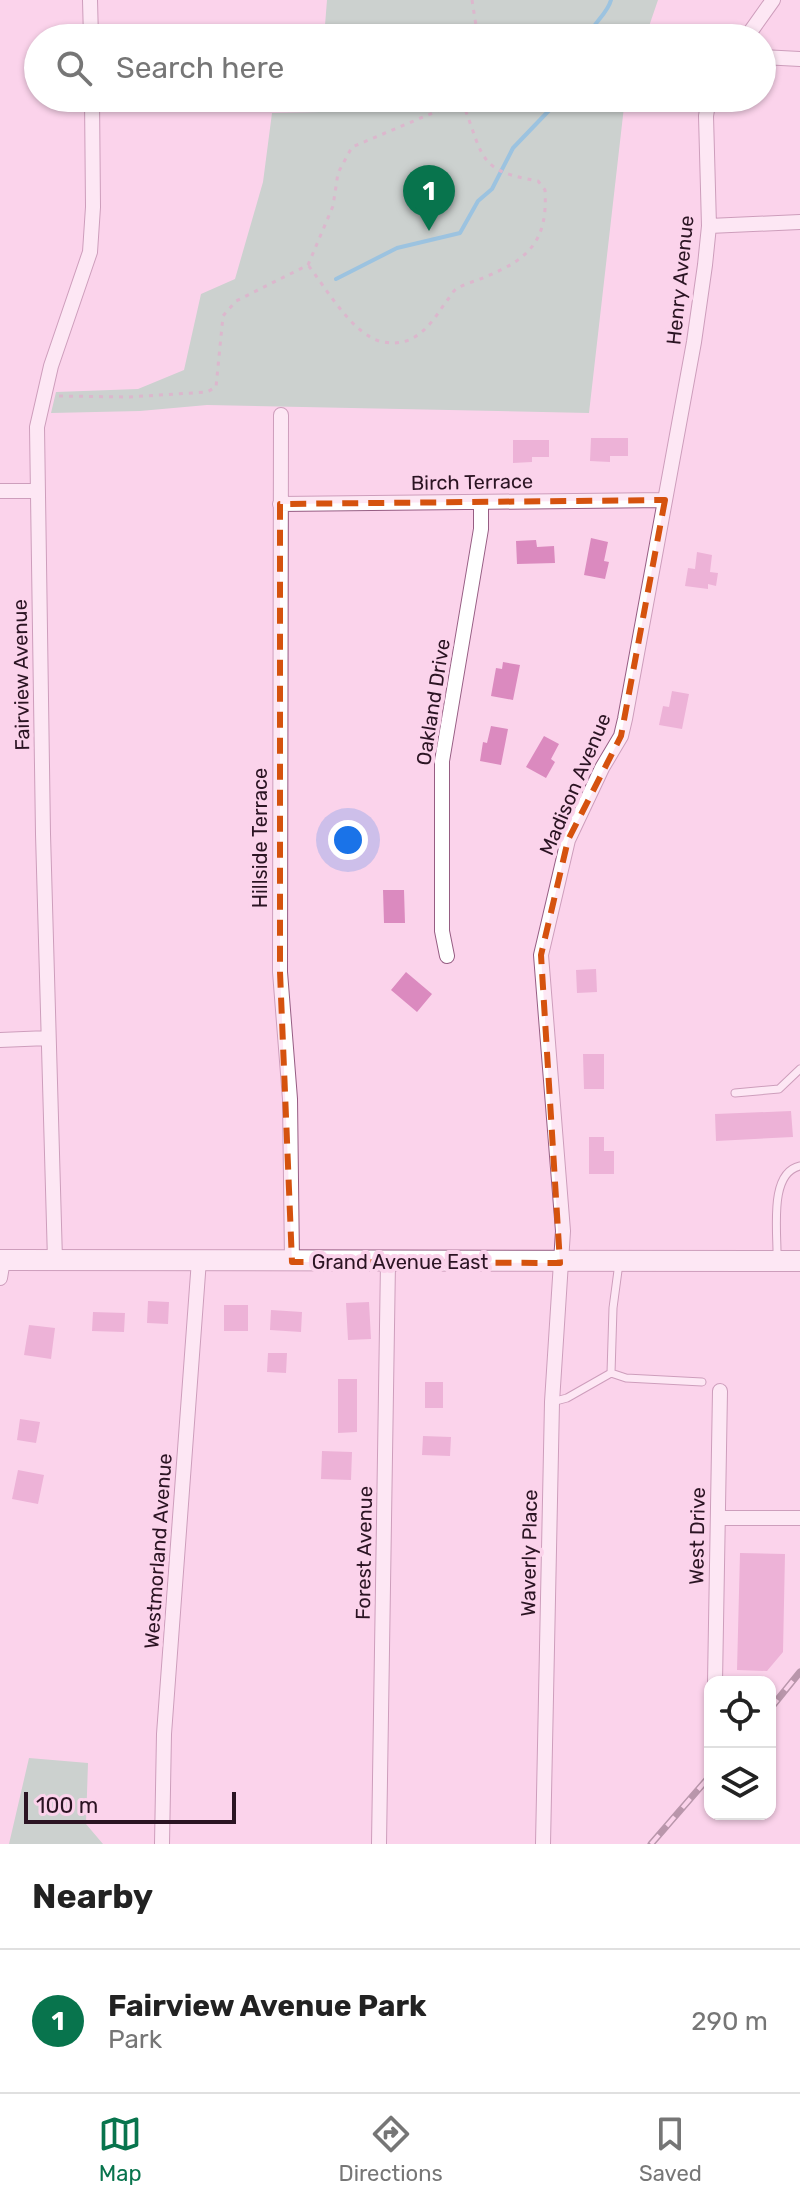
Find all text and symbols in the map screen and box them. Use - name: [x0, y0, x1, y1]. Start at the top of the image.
- search box: [24, 24, 776, 112]
- icon: search: [52, 46, 96, 90]
- text: Search here: [116, 50, 284, 86]
- pin: 1: [403, 165, 455, 231]
- street label: Henry Avenue: [661, 214, 699, 346]
- street label: Birch Terrace: [411, 469, 533, 495]
- street label: Fairview Avenue: [8, 599, 34, 751]
- street label: Oakland Drive: [411, 637, 455, 767]
- street label: Madison Avenue: [534, 709, 616, 859]
- street label: Hillside Terrace: [248, 768, 272, 908]
- your location: [328, 820, 368, 860]
- street label: Grand Avenue East: [312, 1250, 488, 1274]
- street label: Westmorland Avenue: [139, 1452, 177, 1650]
- street label: Forest Avenue: [351, 1486, 377, 1620]
- street label: West Drive: [684, 1487, 710, 1585]
- street label: Waverly Place: [516, 1489, 542, 1617]
- map controls: [704, 1676, 776, 1820]
- button: locate: [704, 1676, 776, 1748]
- button: layers: [704, 1748, 776, 1820]
- scale bar: [24, 1788, 236, 1824]
- text: 100 m: [36, 1792, 98, 1819]
- text: Nearby: [32, 1876, 153, 1917]
- text: Fairview Avenue Park: [108, 1988, 427, 2024]
- text: 1: [52, 2006, 64, 2037]
- text: 290 m: [691, 2006, 768, 2037]
- text: Park: [108, 2024, 162, 2055]
- tab: Map: [98, 2112, 142, 2187]
- tab: Directions: [338, 2112, 443, 2187]
- tab: Saved: [639, 2112, 702, 2187]

